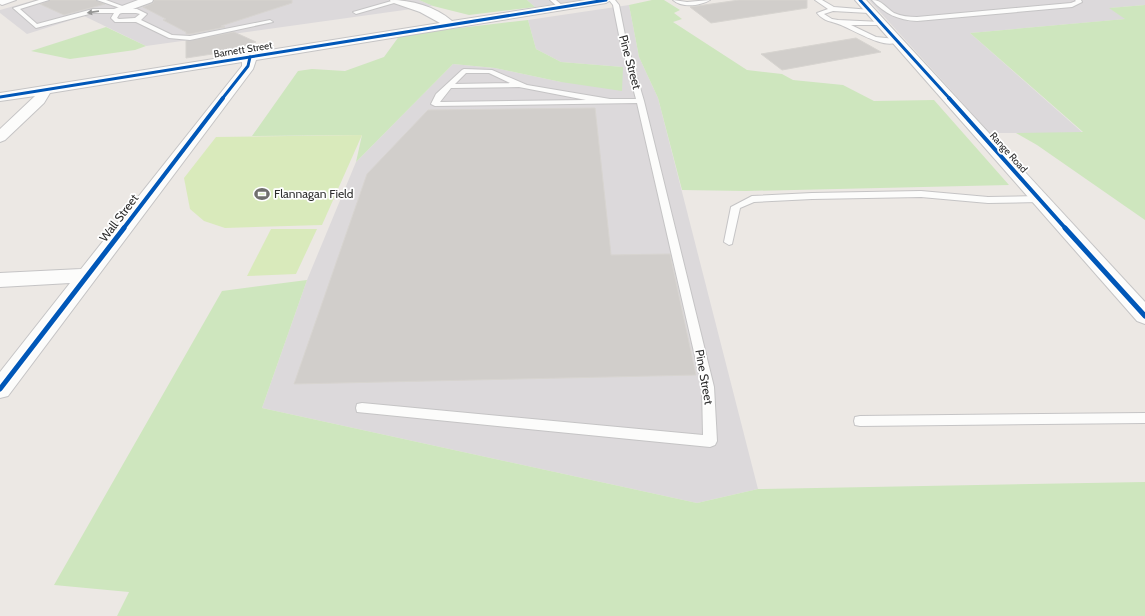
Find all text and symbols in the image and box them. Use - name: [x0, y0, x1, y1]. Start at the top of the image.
- one-way arrow: [87, 9, 99, 15]
- street label: Pine Street: [616, 33, 645, 91]
- street label: Barnett Street: [213, 38, 274, 61]
- street label: Range Road: [987, 129, 1030, 175]
- sports icon: Flannagan Field: [253, 185, 271, 203]
- place label: Flannagan Field: [274, 186, 354, 201]
- street label: Wall Street: [96, 191, 141, 245]
- street label: Pine Street: [692, 348, 717, 406]

